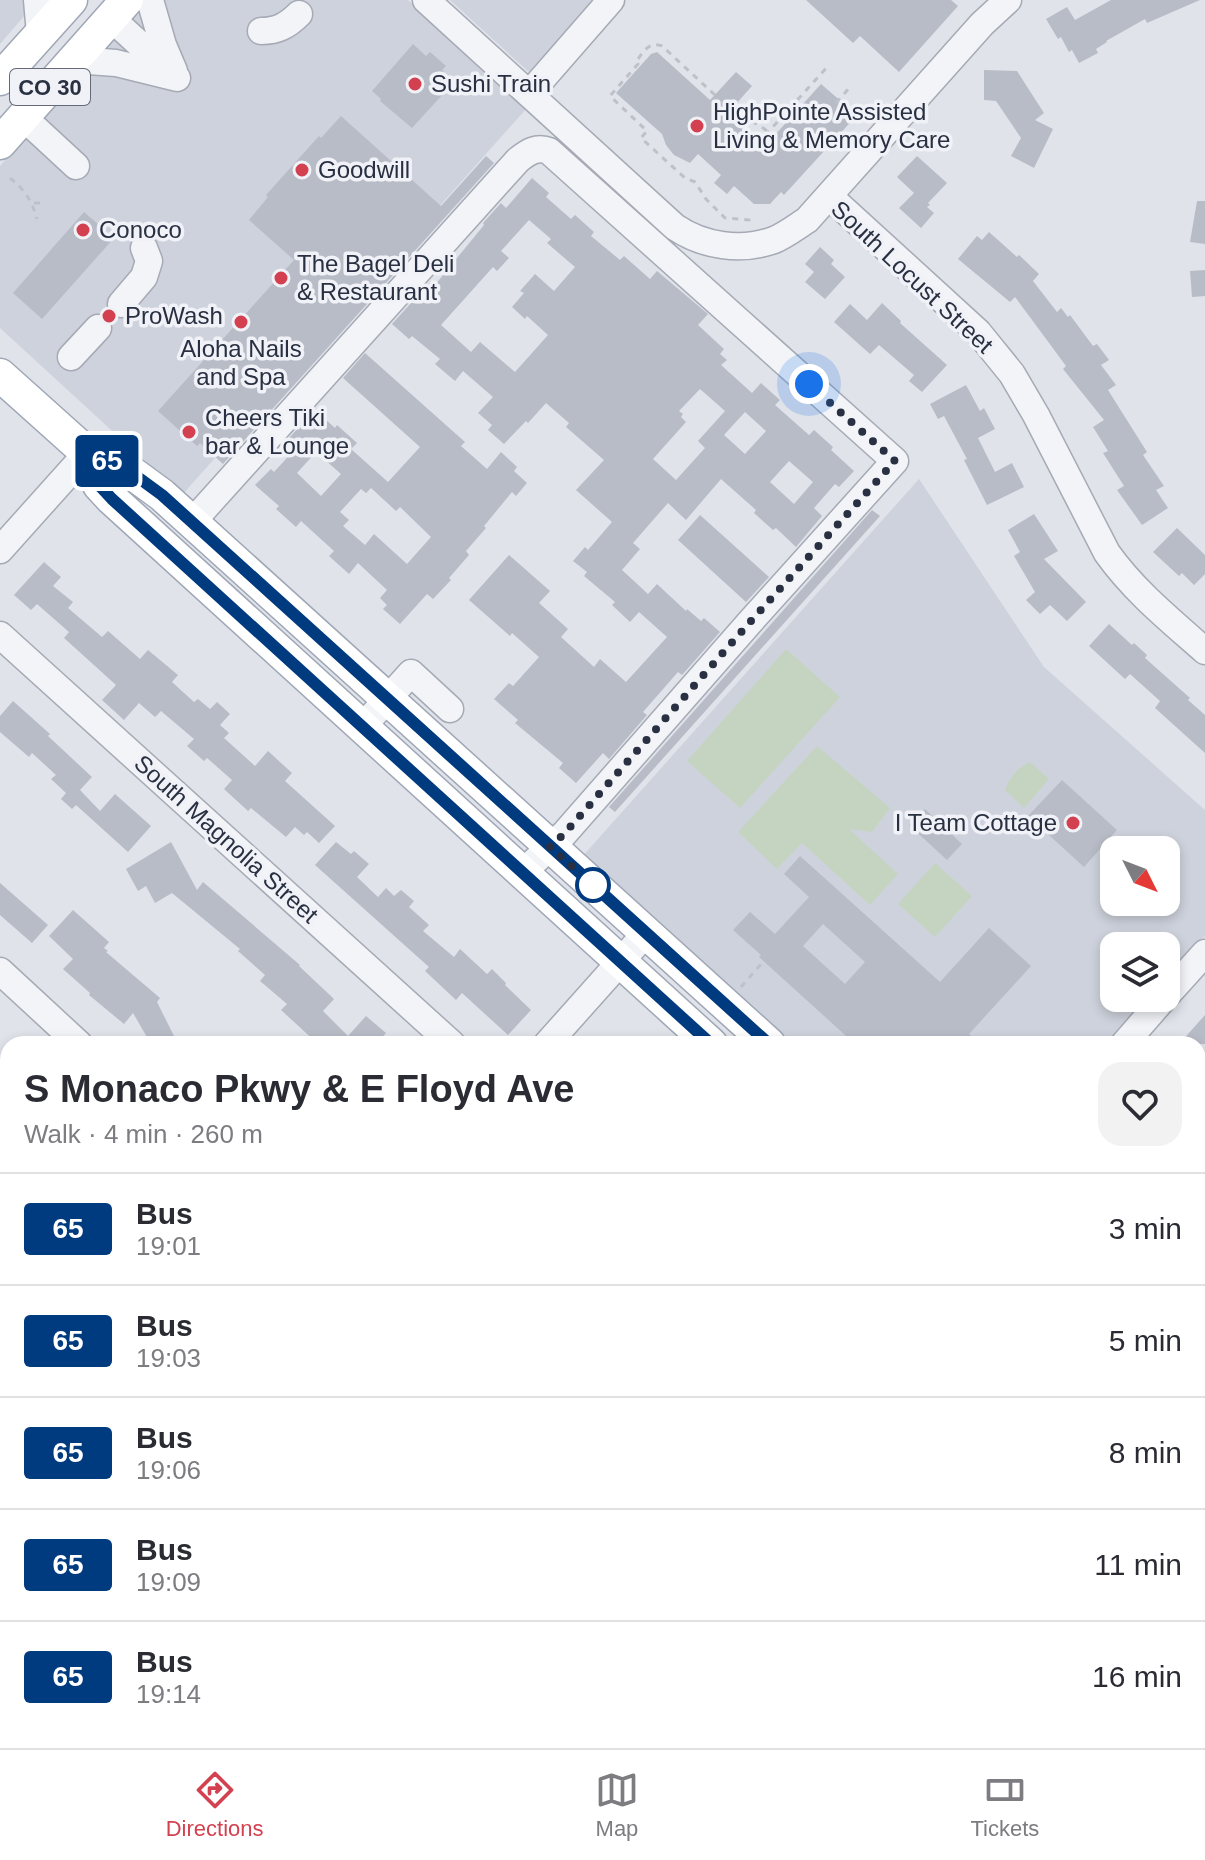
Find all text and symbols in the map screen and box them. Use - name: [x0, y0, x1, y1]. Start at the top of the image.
- road number: CO 30: [10, 69, 90, 105]
- place label: Sushi Train: [431, 70, 551, 97]
- marker: Sushi Train: [406, 75, 424, 93]
- place label: HighPointe Assisted Living & Memory Care: [713, 98, 950, 153]
- marker: HighPointe Assisted Living & Memory Care: [688, 117, 706, 135]
- place label: Goodwill: [318, 156, 410, 183]
- marker: Goodwill: [293, 161, 311, 179]
- street label: South Locust Street: [826, 195, 999, 359]
- place label: Conoco: [99, 216, 182, 243]
- marker: Conoco: [74, 221, 92, 239]
- place label: The Bagel Deli & Restaurant: [297, 250, 454, 305]
- marker: The Bagel Deli & Restaurant: [272, 269, 290, 287]
- place label: ProWash: [125, 302, 223, 329]
- marker: ProWash: [100, 307, 118, 325]
- marker: Aloha Nails and Spa: [232, 313, 250, 331]
- place label: Aloha Nails and Spa: [180, 335, 302, 390]
- your location: [789, 364, 829, 404]
- place label: Cheers Tiki bar & Lounge: [205, 404, 349, 459]
- marker: Cheers Tiki bar & Lounge: [180, 423, 198, 441]
- line badge: 65: [71, 435, 143, 487]
- text: 65: [91, 445, 123, 476]
- street label: South Magnolia Street: [129, 749, 324, 928]
- place label: I Team Cottage: [895, 809, 1057, 836]
- marker: I Team Cottage: [1064, 814, 1082, 832]
- north arrow: [1100, 836, 1180, 916]
- map controls: [1100, 836, 1180, 1012]
- unlabelled marker: [576, 868, 610, 902]
- button: layers: [1100, 932, 1180, 1012]
- button: heart: [1098, 1062, 1182, 1146]
- text: S Monaco Pkwy & E Floyd Ave: [24, 1068, 574, 1110]
- text: Walk · 4 min · 260 m: [24, 1119, 263, 1149]
- text: Bus: [136, 1197, 193, 1230]
- text: 3 min: [1109, 1212, 1182, 1245]
- text: 65: [52, 1213, 84, 1244]
- text: 19:01: [136, 1231, 201, 1261]
- text: Bus: [136, 1309, 193, 1342]
- text: 5 min: [1109, 1324, 1182, 1357]
- text: 65: [52, 1325, 84, 1356]
- text: 19:03: [136, 1343, 201, 1373]
- text: Bus: [136, 1421, 193, 1454]
- text: 8 min: [1109, 1436, 1182, 1469]
- text: 65: [52, 1437, 84, 1468]
- text: 19:06: [136, 1455, 201, 1485]
- text: Bus: [136, 1533, 193, 1566]
- text: 11 min: [1094, 1548, 1182, 1581]
- text: 65: [52, 1549, 84, 1580]
- text: 19:09: [136, 1567, 201, 1597]
- text: Bus: [136, 1645, 193, 1678]
- text: 16 min: [1092, 1660, 1182, 1693]
- text: 65: [52, 1661, 84, 1692]
- text: 19:14: [136, 1679, 201, 1709]
- tab: Directions: [166, 1768, 264, 1842]
- tab: Map: [595, 1768, 639, 1842]
- tab: Tickets: [970, 1768, 1039, 1842]

